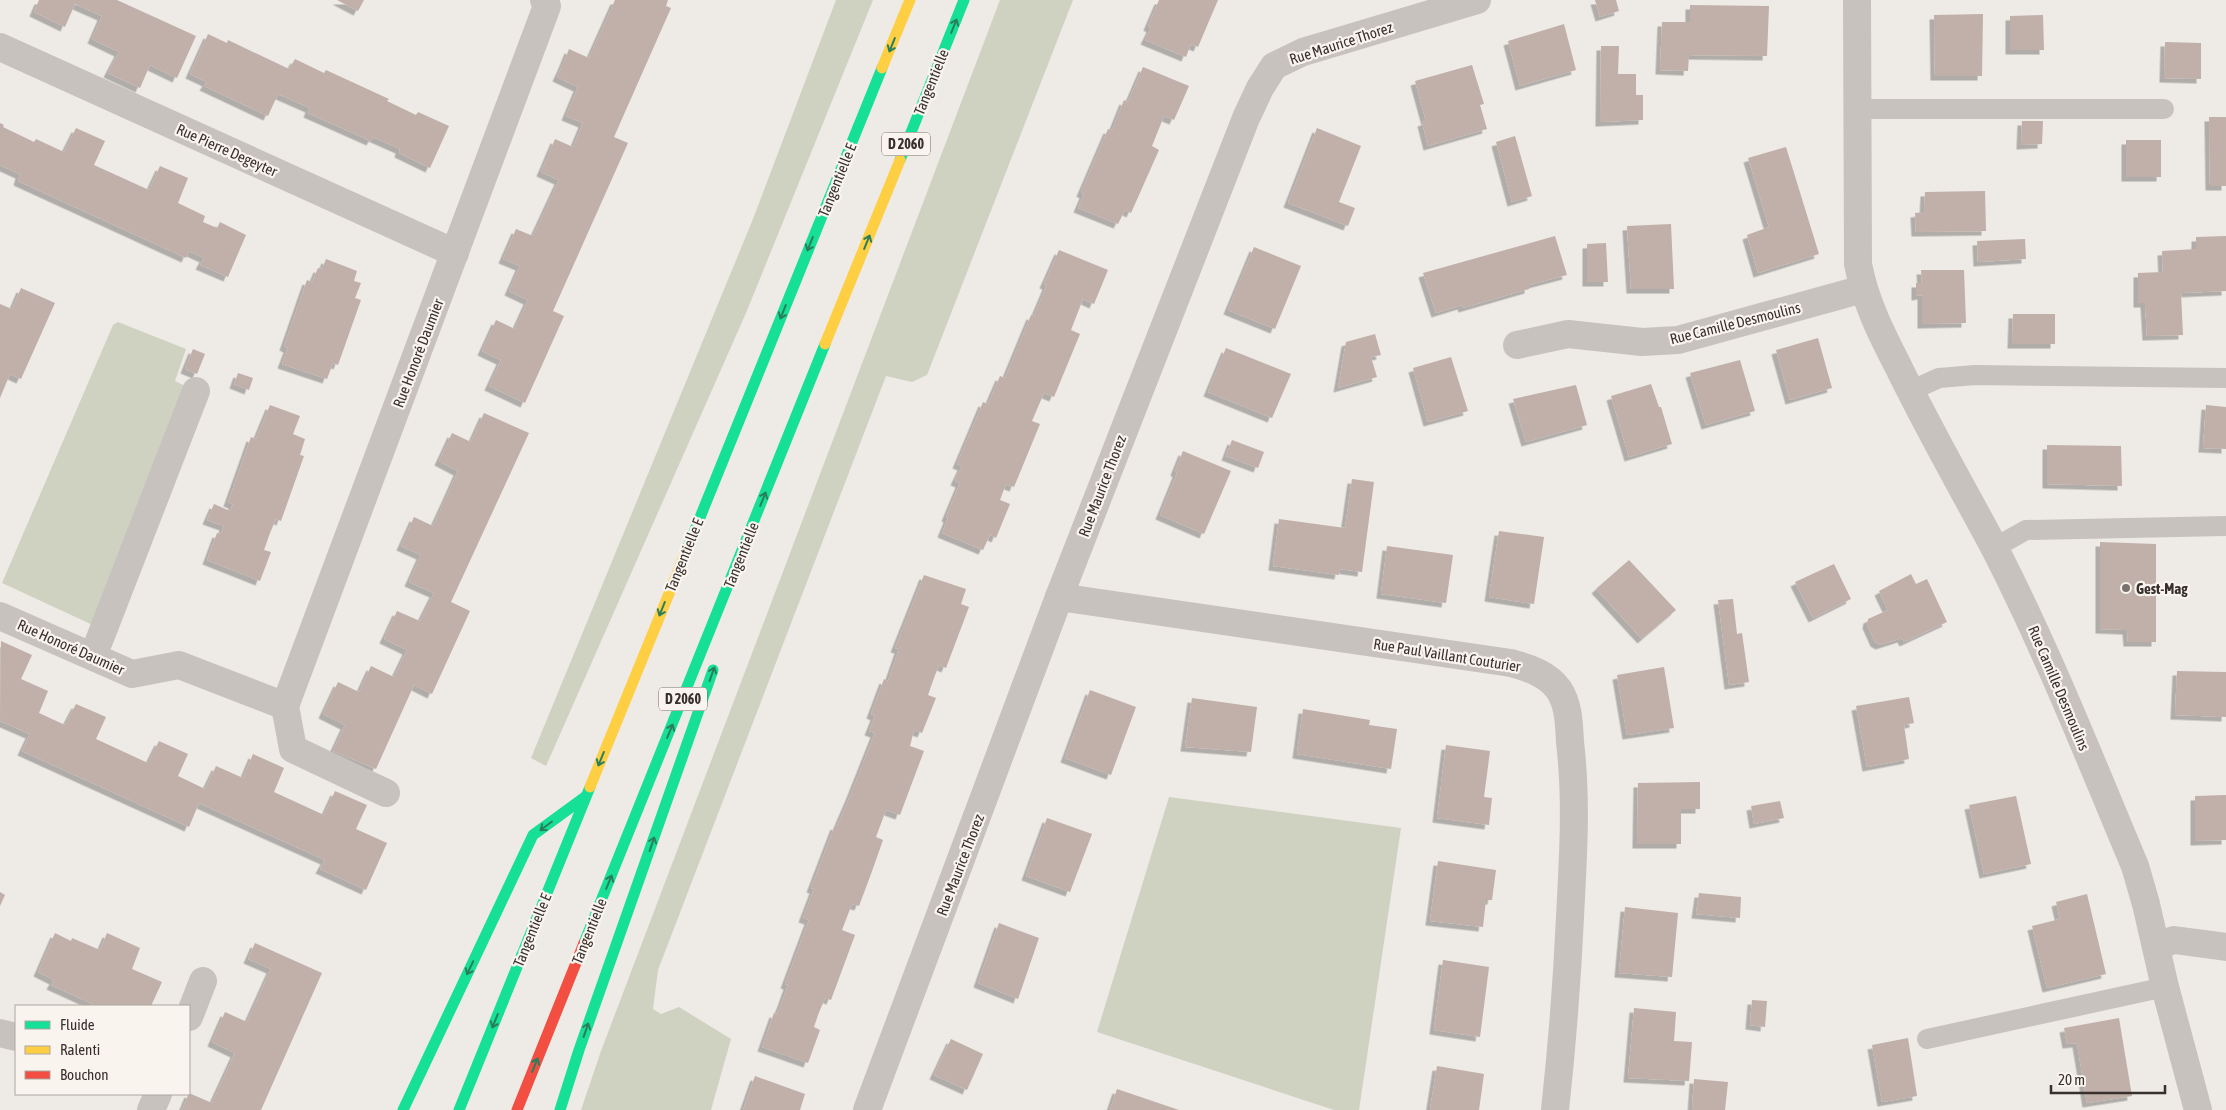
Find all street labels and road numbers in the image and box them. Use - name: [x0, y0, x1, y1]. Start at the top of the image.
- street label: Rue Maurice Thorez: [1287, 18, 1395, 68]
- street label: Tangentielle: [910, 47, 952, 117]
- street label: Rue Pierre Degeyter: [174, 120, 280, 180]
- road number: D 2060: [882, 132, 930, 156]
- street label: Tangentielle E: [815, 140, 860, 219]
- street label: Rue Honoré Daumier: [389, 296, 447, 410]
- street label: Rue Camille Desmoulins: [1668, 299, 1802, 347]
- street label: Rue Maurice Thorez: [1075, 432, 1129, 539]
- street label: Tangentielle E: [662, 515, 707, 594]
- street label: Tangentielle: [720, 520, 762, 590]
- street label: Rue Honoré Daumier: [15, 616, 128, 678]
- street label: Rue Camille Desmoulins: [2025, 623, 2093, 753]
- street label: Rue Paul Vaillant Couturier: [1372, 635, 1522, 675]
- road number: D 2060: [659, 688, 707, 711]
- street label: Rue Maurice Thorez: [933, 811, 987, 918]
- street label: Tangentielle E: [510, 890, 555, 969]
- street label: Tangentielle: [568, 896, 610, 966]

